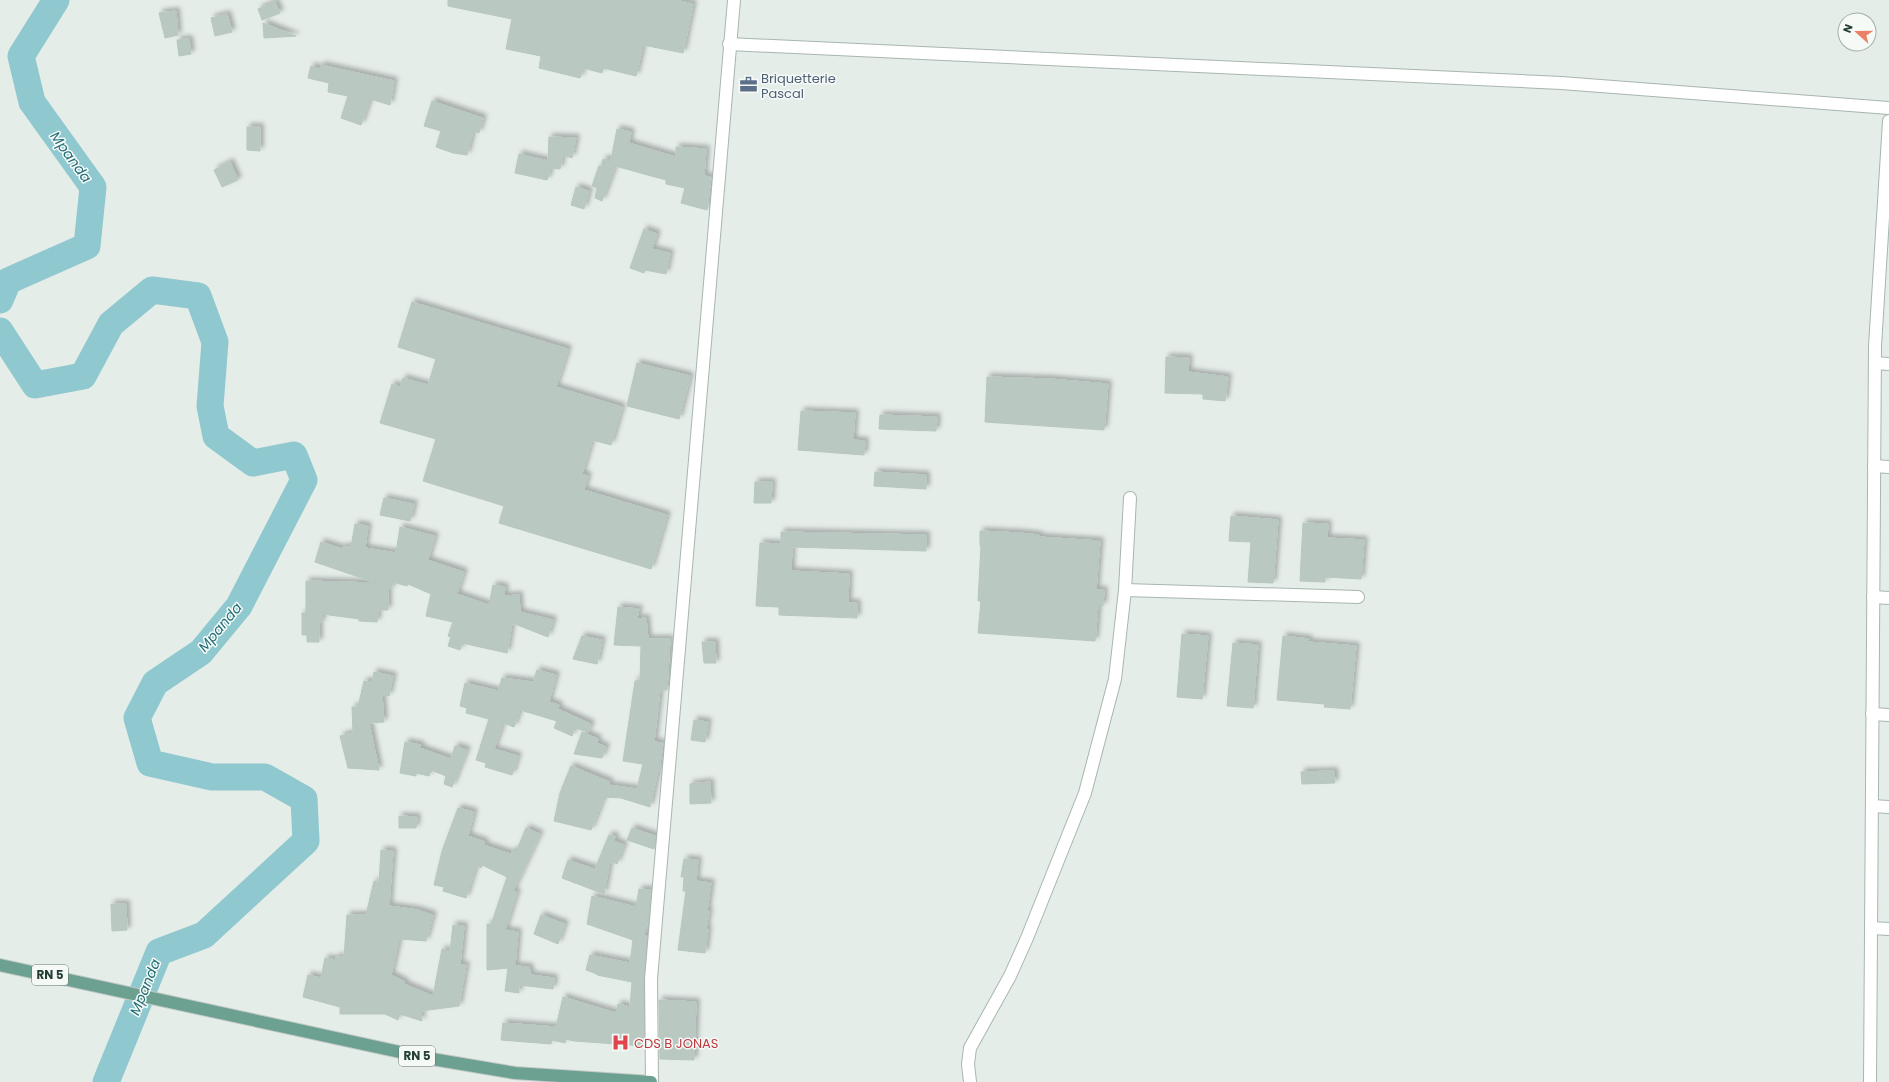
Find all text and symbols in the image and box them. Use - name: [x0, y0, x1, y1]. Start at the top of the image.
- north arrow: [1837, 12, 1877, 52]
- text: N: [1839, 22, 1857, 35]
- place label: Briquetterie Pascal: [761, 69, 836, 103]
- office icon: Briquetterie Pascal: [738, 75, 758, 95]
- water label: Mpanda: [46, 127, 97, 187]
- water label: Mpanda: [193, 598, 247, 656]
- water label: Mpanda: [125, 955, 165, 1018]
- road number: RN 5: [32, 965, 68, 985]
- hospital icon: CDS B JONAS: [611, 1033, 631, 1053]
- place label: CDS B JONAS: [634, 1034, 718, 1053]
- road number: RN 5: [399, 1046, 435, 1066]

